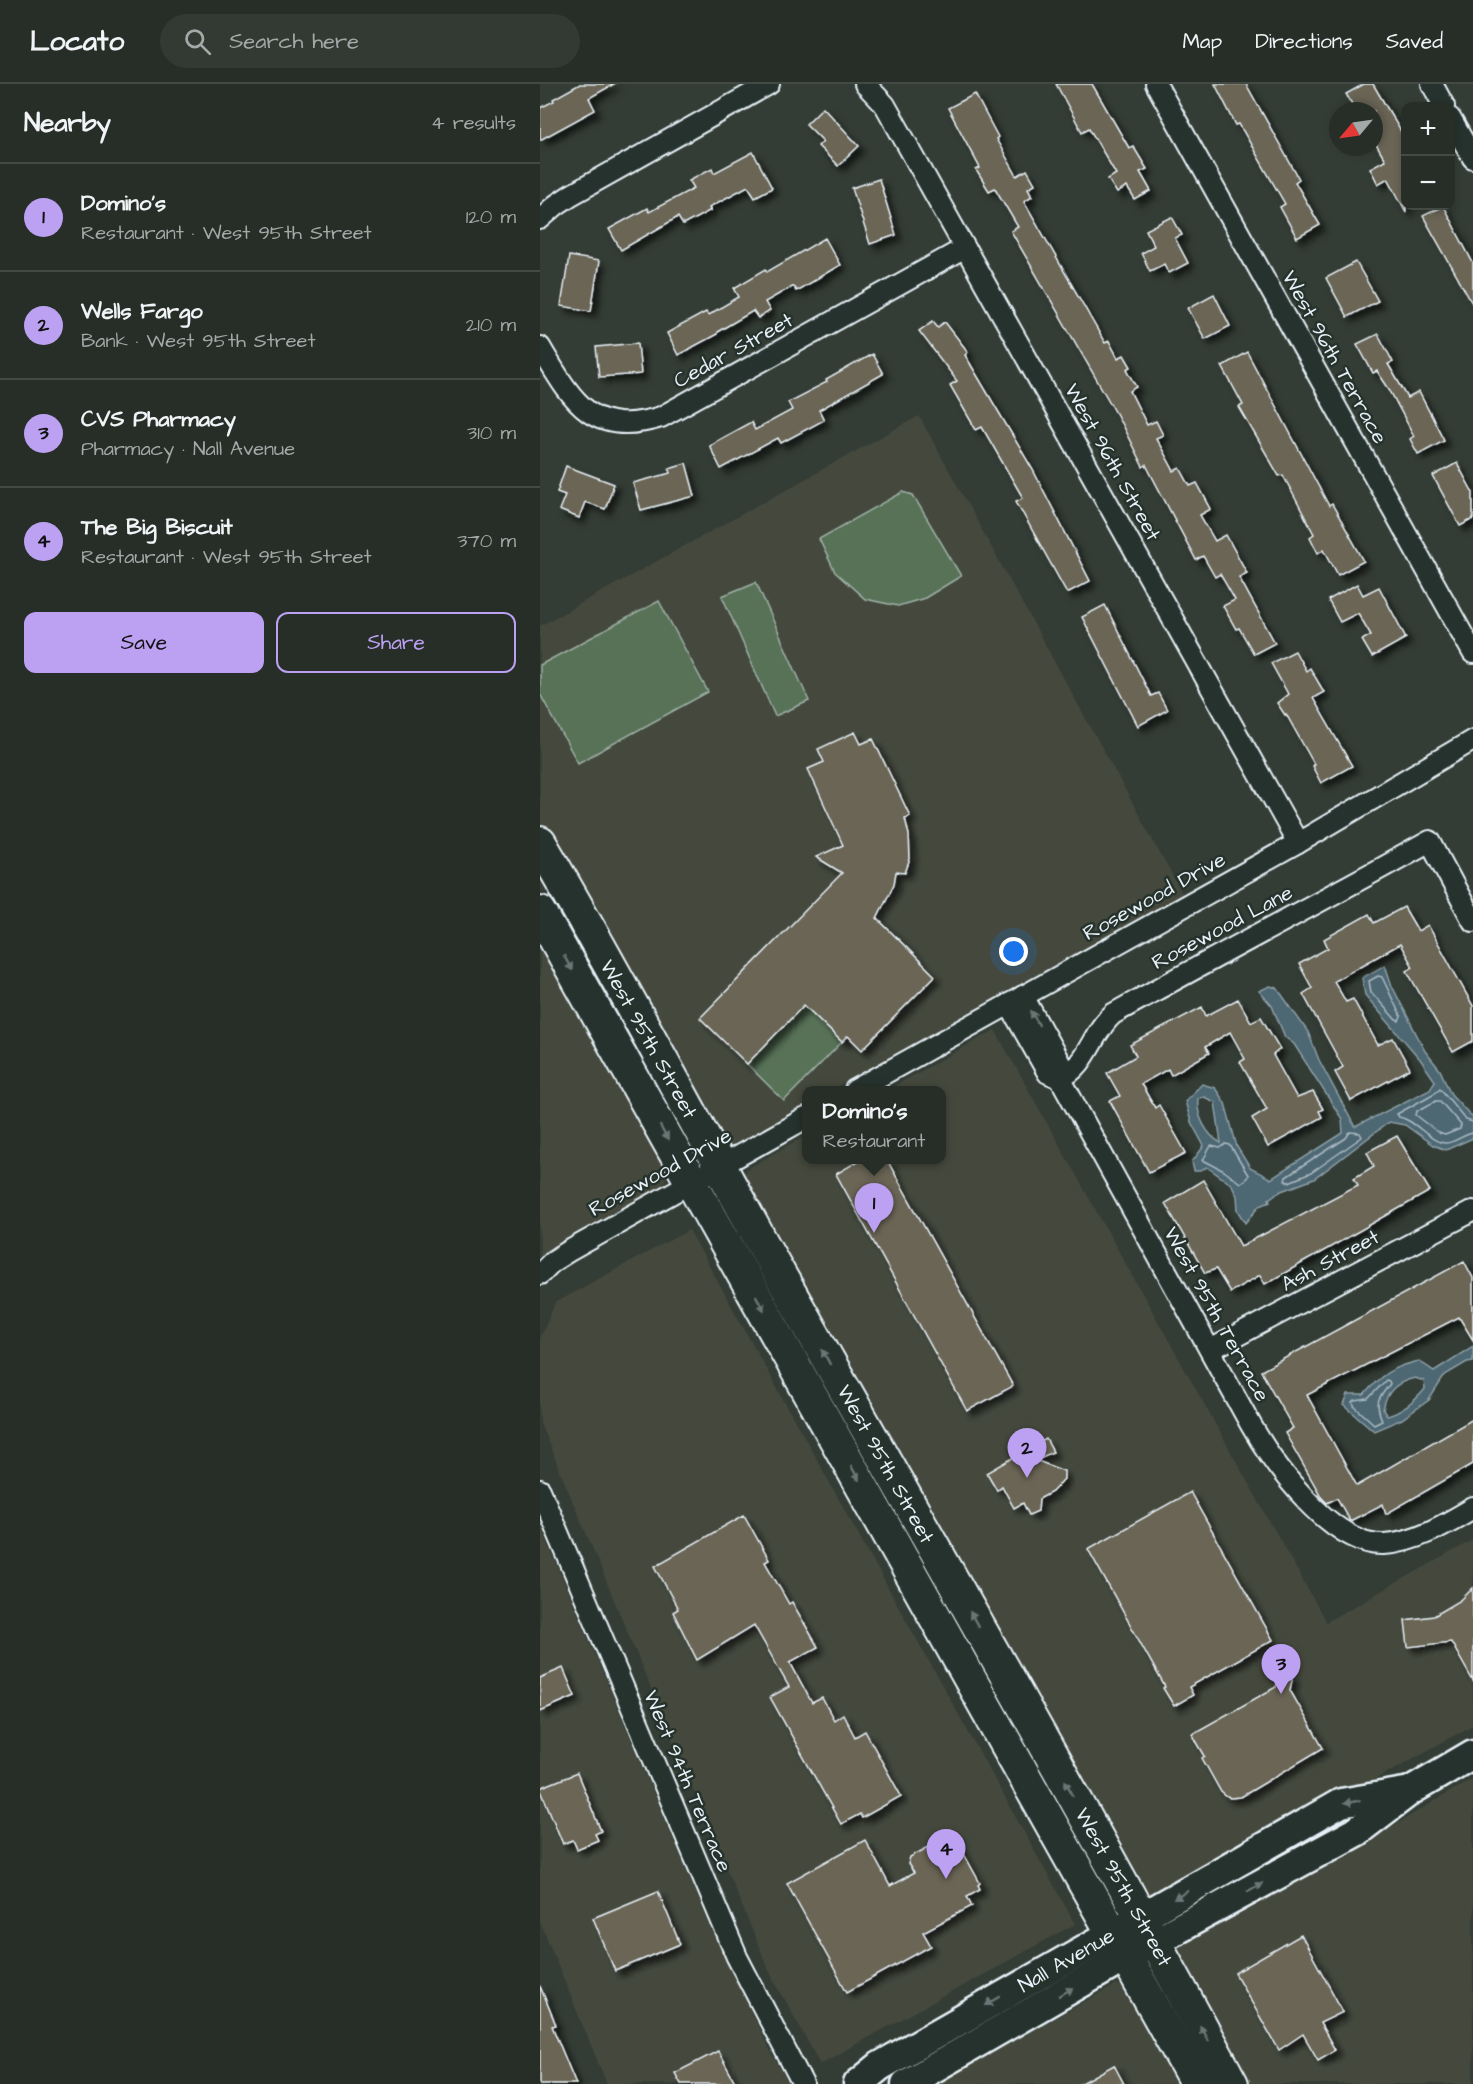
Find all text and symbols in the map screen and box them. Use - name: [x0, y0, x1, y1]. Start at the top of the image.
- search box: [160, 14, 580, 68]
- text: Locato: [30, 22, 124, 61]
- icon: search: [181, 25, 214, 58]
- text: Search here: [229, 26, 359, 57]
- text: Map: [1182, 27, 1222, 56]
- text: Directions: [1255, 27, 1353, 56]
- text: Saved: [1386, 27, 1443, 56]
- north arrow: [1329, 102, 1383, 156]
- map controls: [1401, 102, 1455, 210]
- button: +: [1401, 102, 1455, 156]
- text: Nearby: [24, 105, 111, 141]
- text: 4 results: [431, 109, 516, 137]
- button: −: [1401, 156, 1455, 210]
- text: Domino's: [81, 188, 166, 219]
- text: 1: [42, 203, 45, 231]
- text: 120 m: [466, 203, 516, 231]
- text: Restaurant · West 95th Street: [81, 219, 372, 247]
- street label: West 96th Terrace: [1275, 265, 1394, 449]
- text: Wells Fargo: [81, 296, 203, 327]
- street label: Cedar Street: [668, 305, 799, 395]
- text: 2: [38, 311, 49, 339]
- text: 210 m: [466, 311, 516, 339]
- text: Bank · West 95th Street: [81, 327, 316, 355]
- street label: West 96th Street: [1057, 378, 1168, 547]
- text: CVS Pharmacy: [81, 404, 236, 435]
- text: 3: [38, 419, 49, 447]
- text: 310 m: [467, 419, 516, 447]
- text: Pharmacy · Nall Avenue: [81, 435, 295, 463]
- text: The Big Biscuit: [81, 512, 233, 543]
- text: 4: [37, 527, 50, 555]
- text: 370 m: [457, 527, 516, 555]
- text: Restaurant · West 95th Street: [81, 543, 372, 571]
- button: Save: [24, 612, 264, 673]
- button: Share: [276, 612, 516, 673]
- street label: Rosewood Drive: [1078, 845, 1231, 948]
- street label: Rosewood Lane: [1147, 878, 1298, 977]
- your location: [999, 937, 1028, 966]
- one-way arrow: [563, 955, 574, 971]
- street label: West 95th Street: [593, 955, 705, 1124]
- one-way arrow: [1030, 1010, 1040, 1027]
- popup: [802, 1086, 946, 1164]
- text: Domino's: [823, 1096, 908, 1127]
- street label: Rosewood Drive: [584, 1121, 737, 1224]
- one-way arrow: [659, 1125, 669, 1142]
- text: Restaurant: [823, 1127, 925, 1155]
- pin: 1: [854, 1184, 894, 1233]
- street label: West 95th Terrace: [1156, 1222, 1277, 1407]
- street label: Ash Street: [1276, 1222, 1385, 1299]
- one-way arrow: [755, 1295, 765, 1312]
- one-way arrow: [821, 1349, 832, 1365]
- street label: West 95th Street: [830, 1380, 942, 1549]
- pin: 2: [1008, 1428, 1046, 1478]
- one-way arrow: [850, 1465, 860, 1482]
- one-way arrow: [969, 1610, 979, 1627]
- pin: 3: [1262, 1644, 1300, 1694]
- street label: West 94th Terrace: [636, 1686, 739, 1877]
- one-way arrow: [1064, 1780, 1074, 1797]
- one-way arrow: [1342, 1797, 1361, 1806]
- street label: West 95th Street: [1068, 1803, 1180, 1972]
- pin: 4: [926, 1830, 966, 1879]
- one-way arrow: [1247, 1882, 1264, 1892]
- one-way arrow: [1173, 1890, 1190, 1900]
- street label: Nall Avenue: [1013, 1921, 1120, 2000]
- one-way arrow: [1058, 1987, 1075, 1997]
- one-way arrow: [985, 1996, 1002, 2006]
- one-way arrow: [1199, 2024, 1209, 2041]

